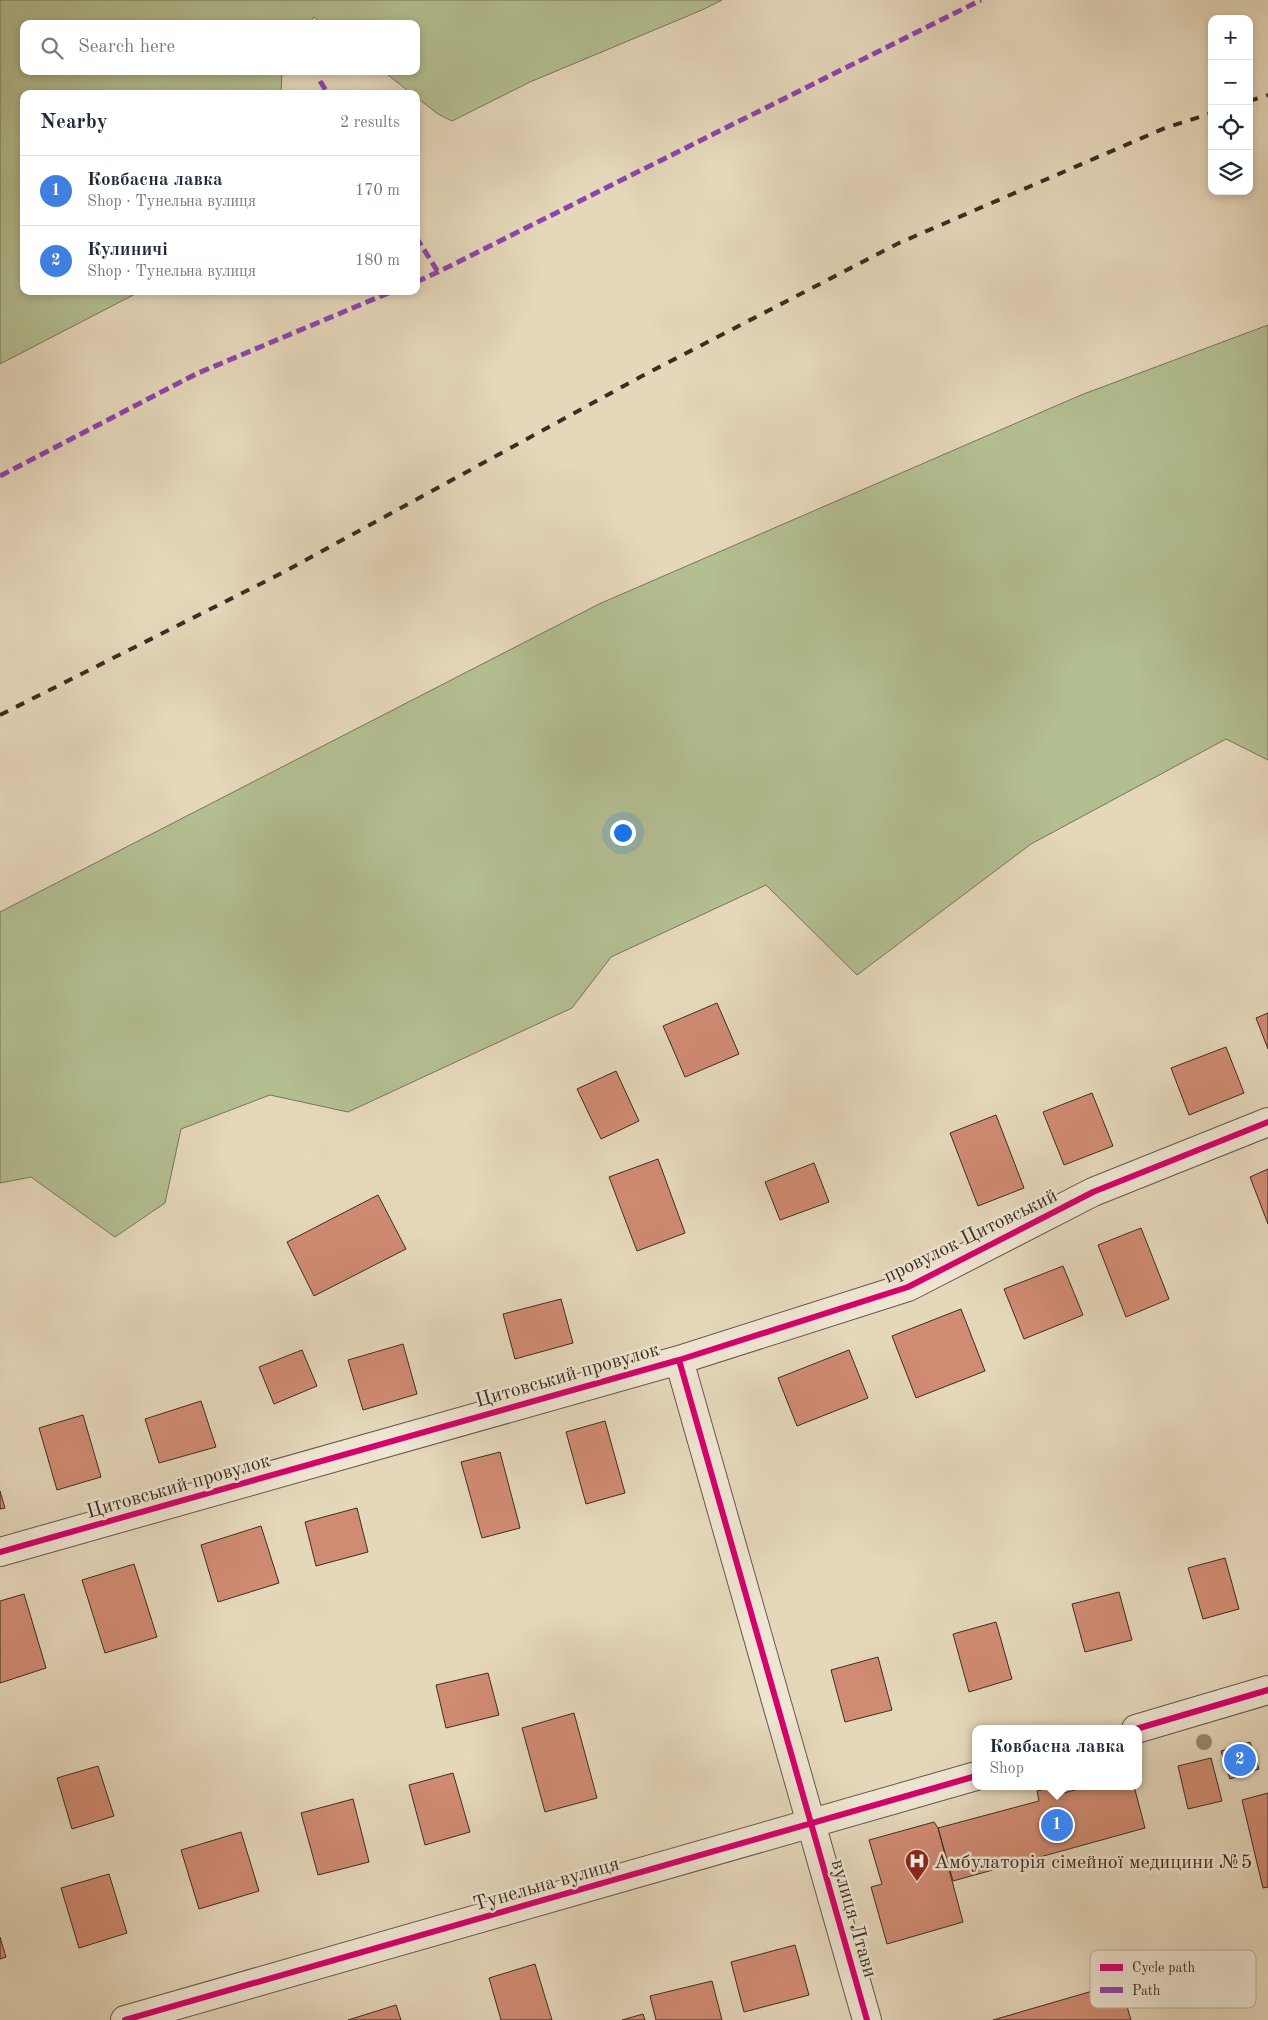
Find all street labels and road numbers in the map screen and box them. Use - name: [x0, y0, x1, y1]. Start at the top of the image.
- street label: провулок Цитовський: [881, 1186, 1061, 1287]
- street label: Цитовський провулок: [473, 1340, 662, 1412]
- street label: Цитовський провулок: [84, 1451, 273, 1523]
- street label: Тунельна вулиця: [471, 1854, 622, 1915]
- street label: вулиця Лтави: [827, 1857, 880, 1980]

